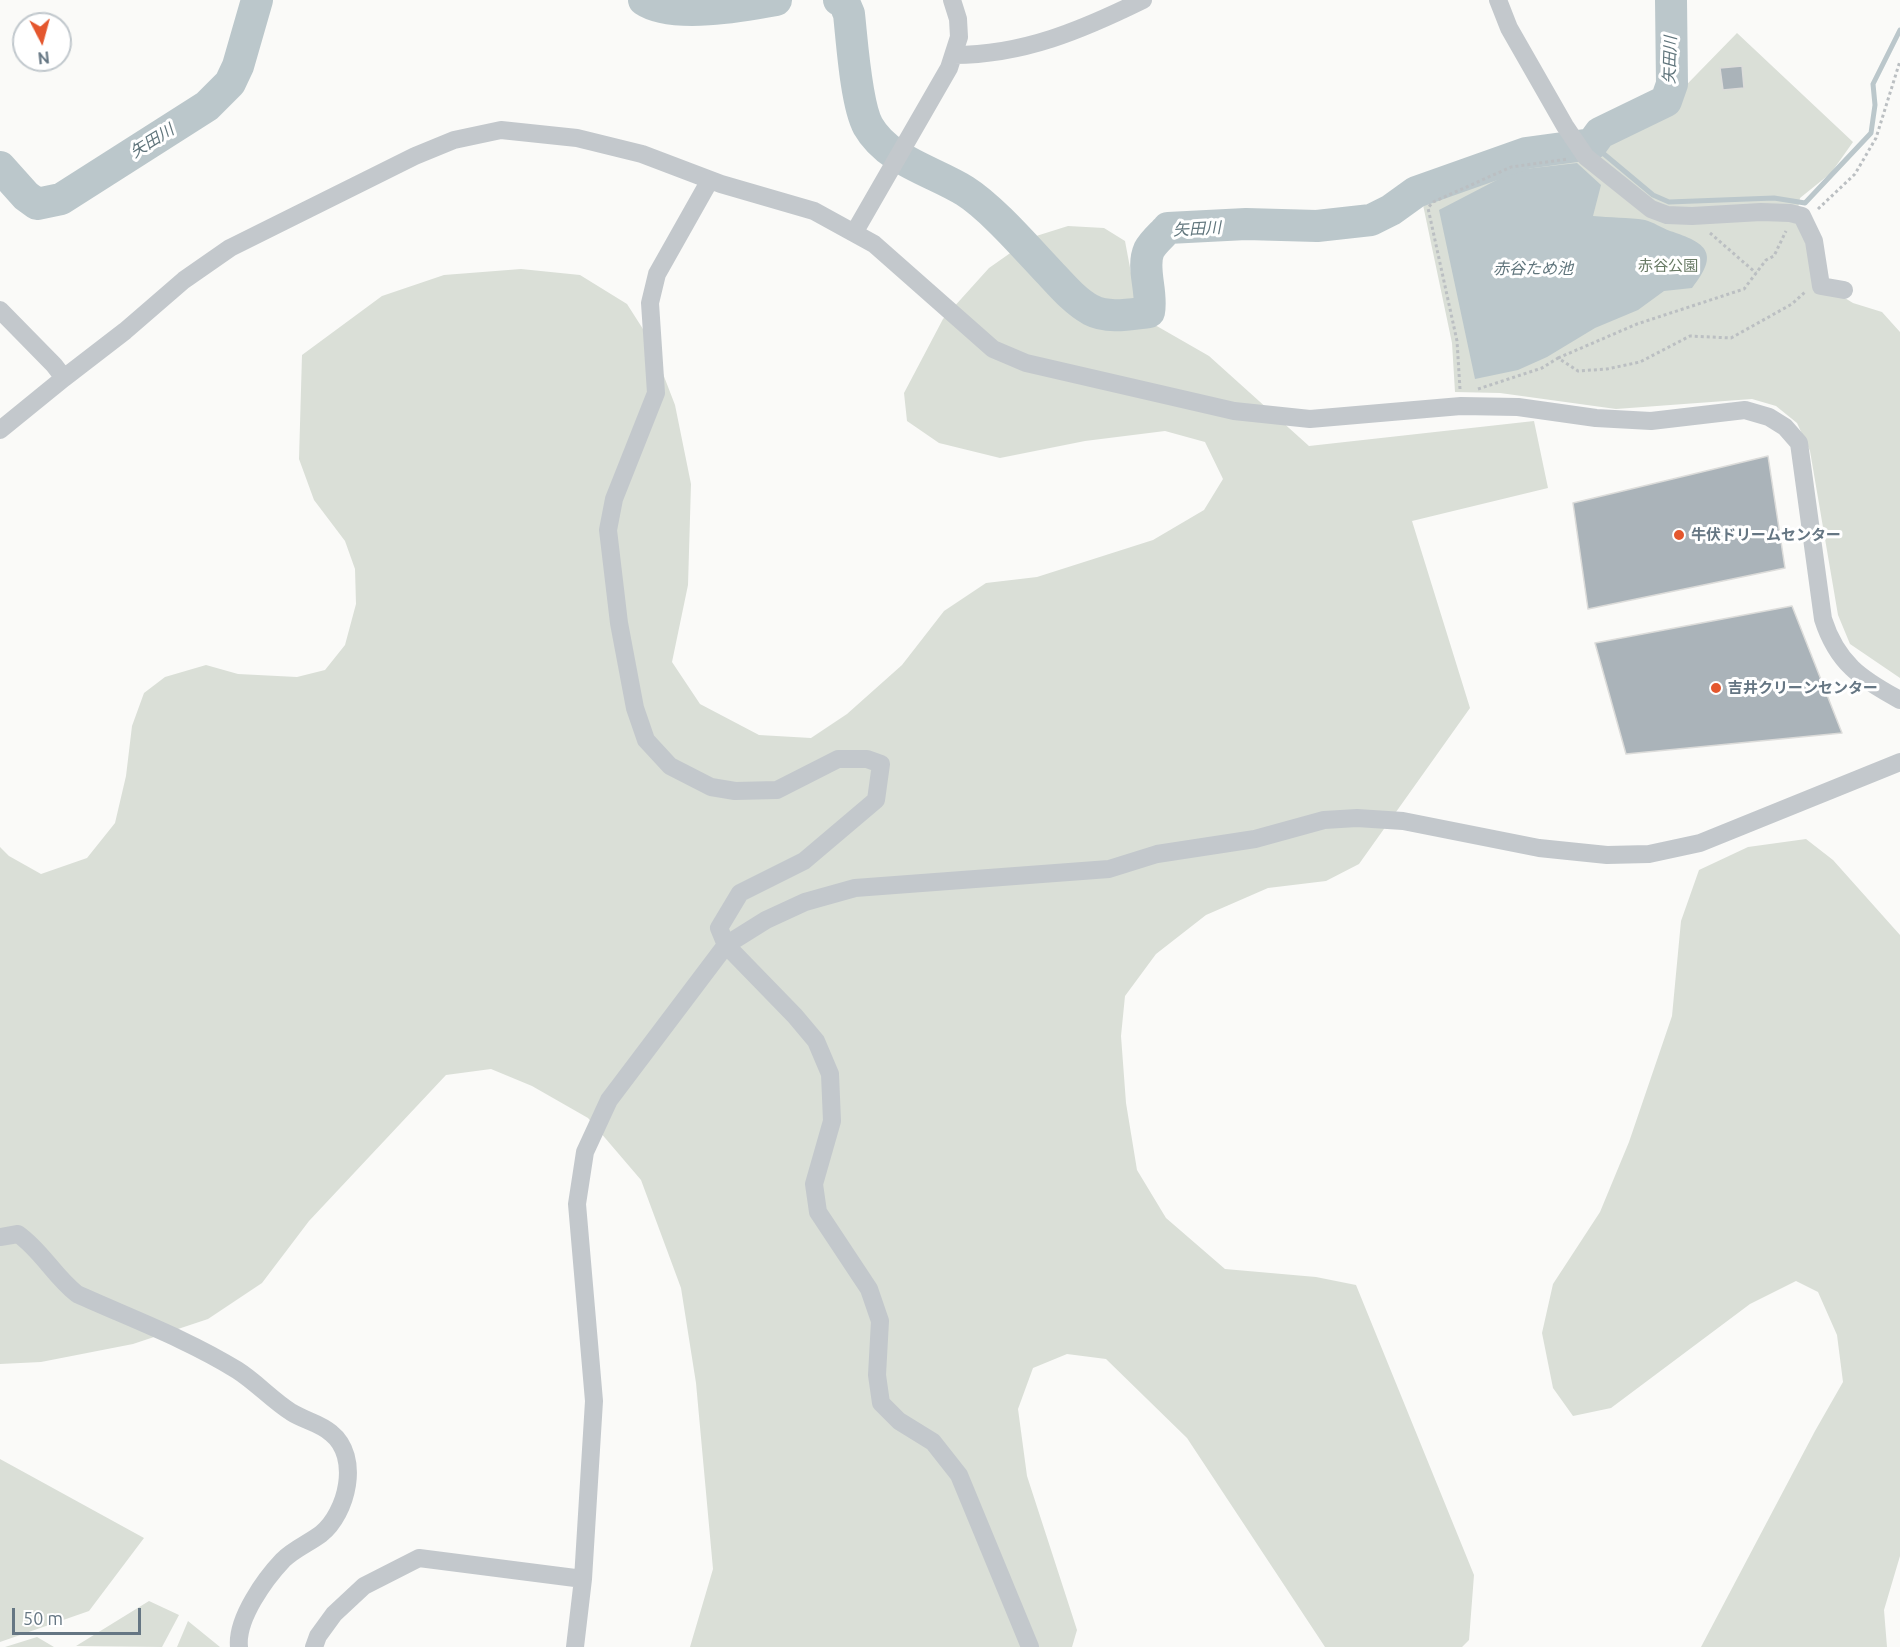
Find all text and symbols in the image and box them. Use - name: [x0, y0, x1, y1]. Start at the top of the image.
- north arrow: [12, 12, 72, 72]
- water label: 矢田川: [1660, 36, 1680, 84]
- text: N: [37, 48, 51, 67]
- water label: 矢田川: [127, 120, 177, 162]
- water label: 矢田川: [1173, 218, 1221, 240]
- park label: 赤谷公園: [1638, 257, 1698, 275]
- water label: 赤谷ため池: [1493, 259, 1573, 279]
- place label: 牛伏ドリームセンター: [1691, 526, 1841, 544]
- marker: 牛伏ドリームセンター: [1672, 528, 1686, 542]
- place label: 吉井クリーンセンター: [1728, 679, 1878, 697]
- marker: 吉井クリーンセンター: [1709, 681, 1723, 695]
- scale bar: [15, 1596, 144, 1634]
- text: 50 m: [23, 1608, 63, 1628]

